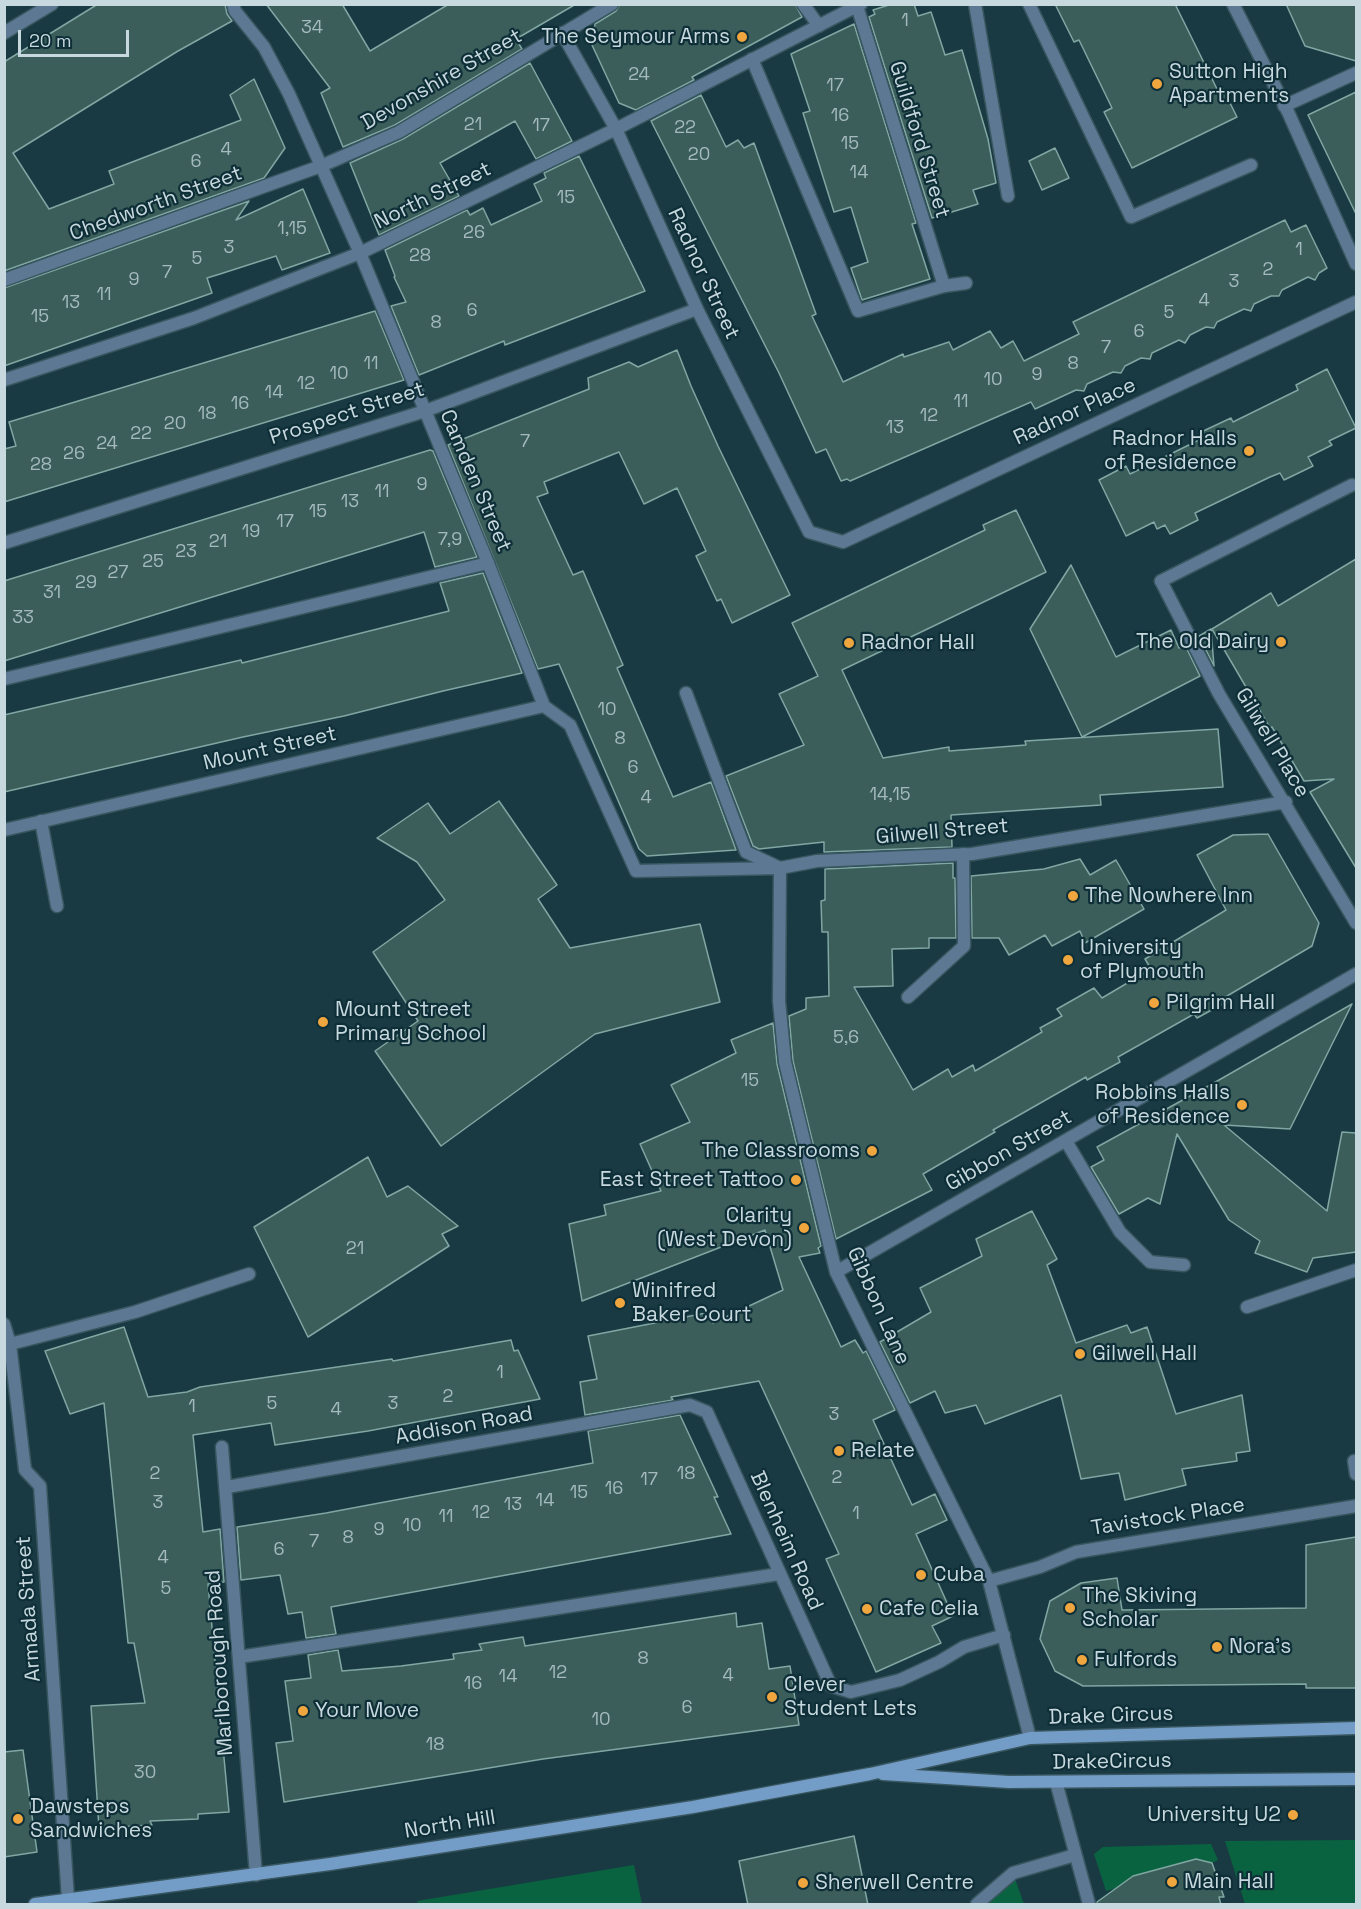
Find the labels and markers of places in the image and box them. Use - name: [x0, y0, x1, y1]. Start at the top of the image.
- place label: The Seymour Arms: [541, 24, 730, 50]
- marker: The Seymour Arms: [735, 30, 749, 44]
- place label: Sutton High Apartments: [1169, 59, 1289, 109]
- marker: Sutton High Apartments: [1150, 77, 1164, 91]
- place label: Radnor Halls of Residence: [1104, 426, 1237, 476]
- marker: Radnor Halls of Residence: [1242, 444, 1256, 458]
- place label: The Old Dairy: [1136, 629, 1269, 655]
- place label: Radnor Hall: [861, 630, 975, 656]
- marker: The Old Dairy: [1274, 635, 1288, 649]
- marker: Radnor Hall: [842, 636, 856, 650]
- place label: The Nowhere Inn: [1085, 883, 1253, 909]
- marker: The Nowhere Inn: [1066, 889, 1080, 903]
- place label: University of Plymouth: [1080, 935, 1204, 985]
- marker: University of Plymouth: [1061, 953, 1075, 967]
- place label: Pilgrim Hall: [1166, 990, 1275, 1016]
- marker: Pilgrim Hall: [1147, 996, 1161, 1010]
- place label: Mount Street Primary School: [335, 997, 486, 1047]
- marker: Mount Street Primary School: [316, 1015, 330, 1029]
- place label: Robbins Halls of Residence: [1095, 1080, 1230, 1130]
- marker: Robbins Halls of Residence: [1235, 1098, 1249, 1112]
- place label: The Classrooms: [702, 1138, 860, 1164]
- marker: The Classrooms: [865, 1144, 879, 1158]
- place label: East Street Tattoo: [600, 1167, 784, 1193]
- marker: East Street Tattoo: [789, 1173, 803, 1187]
- place label: Clarity (West Devon): [657, 1203, 792, 1253]
- marker: Clarity (West Devon): [797, 1221, 811, 1235]
- place label: Winifred Baker Court: [632, 1278, 751, 1328]
- marker: Winifred Baker Court: [613, 1296, 627, 1310]
- place label: Gilwell Hall: [1092, 1341, 1197, 1367]
- marker: Gilwell Hall: [1073, 1347, 1087, 1361]
- place label: Relate: [851, 1438, 915, 1464]
- marker: Relate: [832, 1444, 846, 1458]
- place label: Cuba: [933, 1562, 985, 1588]
- marker: Cuba: [914, 1568, 928, 1582]
- place label: The Skiving Scholar: [1082, 1583, 1197, 1633]
- place label: Cafe Celia: [879, 1596, 979, 1622]
- marker: The Skiving Scholar: [1063, 1601, 1077, 1615]
- marker: Cafe Celia: [860, 1602, 874, 1616]
- place label: Nora's: [1229, 1634, 1291, 1660]
- marker: Nora's: [1210, 1640, 1224, 1654]
- place label: Fulfords: [1094, 1647, 1177, 1673]
- marker: Fulfords: [1075, 1653, 1089, 1667]
- place label: Clever Student Lets: [784, 1672, 917, 1722]
- marker: Clever Student Lets: [765, 1690, 779, 1704]
- place label: Your Move: [315, 1698, 419, 1724]
- marker: Your Move: [296, 1704, 310, 1718]
- place label: Dawsteps Sandwiches: [30, 1794, 152, 1844]
- place label: University U2: [1147, 1802, 1281, 1828]
- marker: University U2: [1286, 1808, 1300, 1822]
- marker: Dawsteps Sandwiches: [11, 1812, 25, 1826]
- place label: Main Hall: [1184, 1869, 1274, 1895]
- place label: Sherwell Centre: [815, 1870, 974, 1896]
- marker: Main Hall: [1165, 1875, 1179, 1889]
- marker: Sherwell Centre: [796, 1876, 810, 1890]

